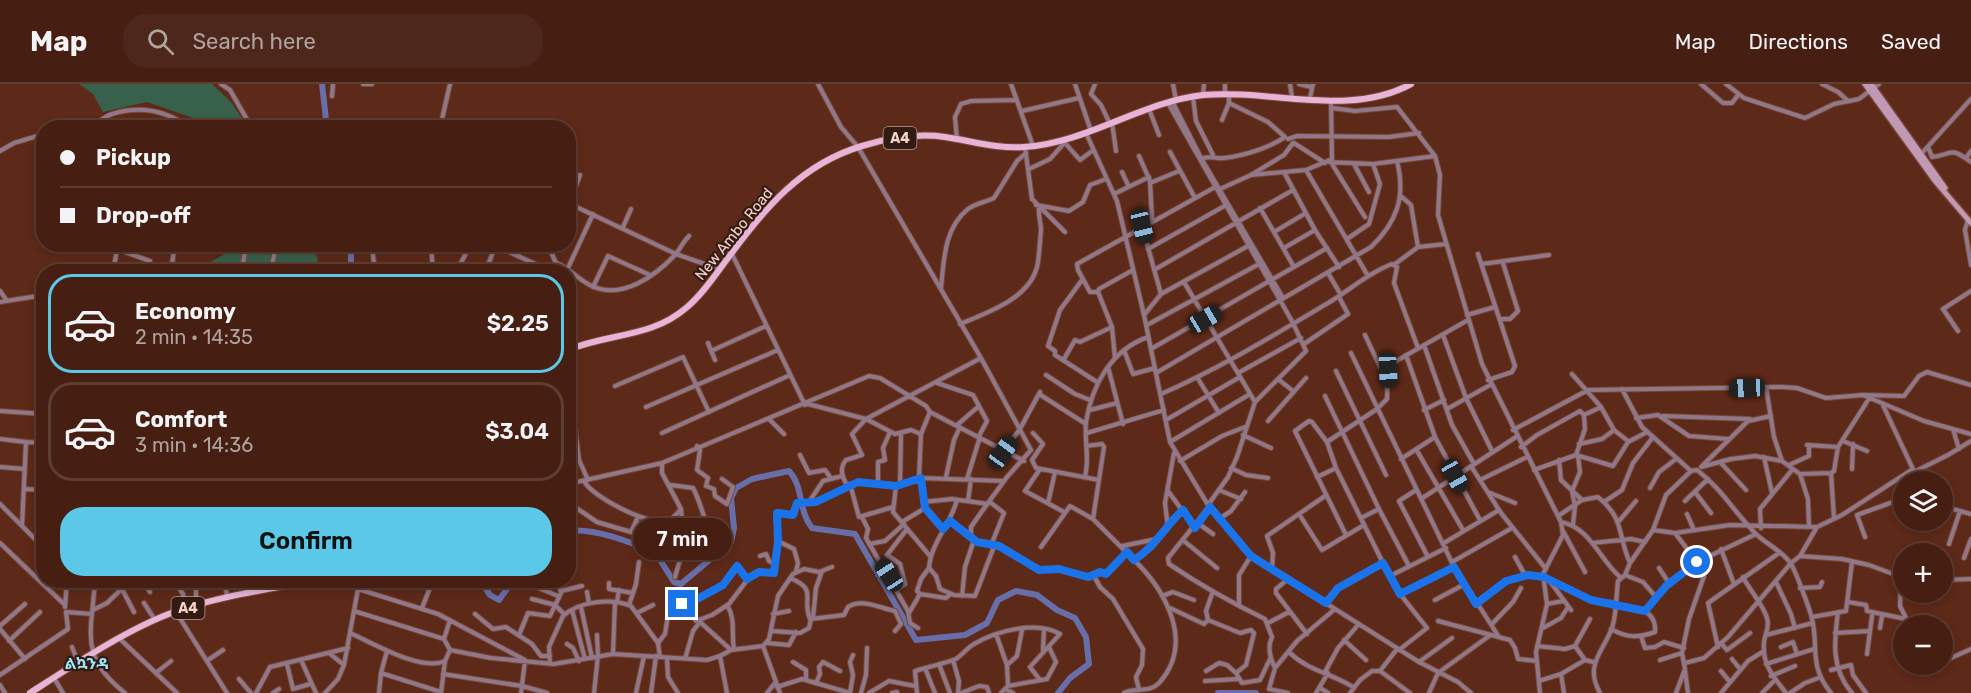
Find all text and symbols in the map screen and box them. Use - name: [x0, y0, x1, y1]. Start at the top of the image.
- search box: [123, 14, 543, 68]
- text: Map: [30, 25, 87, 58]
- icon: search: [144, 25, 177, 58]
- text: Search here: [192, 28, 316, 55]
- text: Map: [1675, 29, 1716, 54]
- text: Directions: [1749, 29, 1848, 54]
- text: Saved: [1881, 29, 1941, 54]
- road number: A4: [884, 127, 916, 149]
- text: Pickup: [96, 144, 171, 171]
- street label: New Ambo Road: [691, 184, 777, 284]
- text: Drop-off: [96, 202, 191, 229]
- car: [1129, 206, 1155, 246]
- icon: car: [63, 297, 117, 351]
- text: Economy: [135, 298, 236, 325]
- car: [1185, 302, 1225, 336]
- text: $2.25: [487, 310, 549, 337]
- text: 2 min · 14:35: [135, 325, 253, 349]
- car: [1378, 352, 1398, 388]
- car: [1729, 378, 1765, 398]
- icon: car: [63, 405, 117, 459]
- text: Comfort: [135, 406, 227, 433]
- text: $3.04: [485, 418, 549, 445]
- car: [985, 432, 1021, 472]
- text: 3 min · 14:36: [135, 433, 253, 457]
- car: [1438, 456, 1472, 496]
- map controls: [1893, 471, 1953, 675]
- button: layers: [1893, 471, 1953, 531]
- button: Confirm: [60, 507, 552, 576]
- callout: 7 min: [632, 517, 732, 559]
- text: 7 min: [657, 527, 708, 551]
- button: +: [1893, 543, 1953, 603]
- route start: [1683, 548, 1710, 575]
- car: [872, 555, 906, 595]
- route end: [668, 590, 695, 617]
- road number: A4: [172, 597, 204, 619]
- button: −: [1893, 615, 1953, 675]
- district label: ልኳንዳ: [65, 654, 109, 673]

